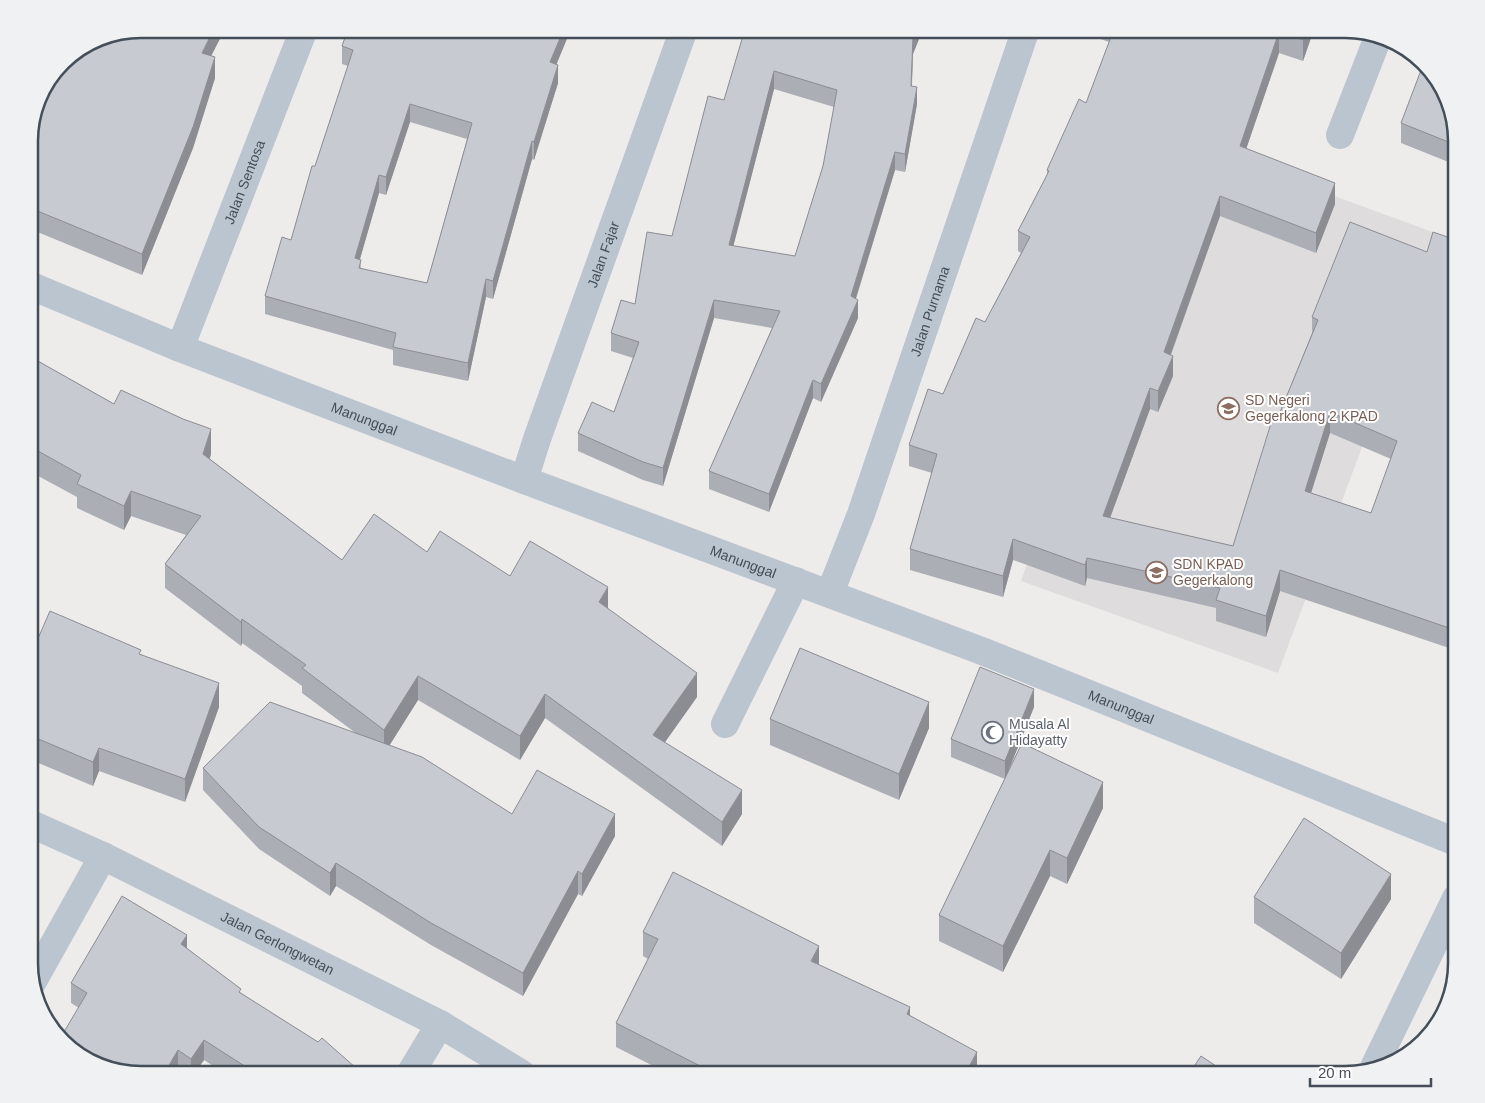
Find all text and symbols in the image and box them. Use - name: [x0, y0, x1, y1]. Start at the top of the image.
- street label: Jalan Sentosa: [221, 138, 268, 226]
- street label: Jalan Fajar: [584, 219, 622, 290]
- street label: Jalan Purnama: [907, 264, 953, 358]
- place label: SD Negeri Gegerkalong 2 KPAD: [1245, 392, 1378, 424]
- school or university icon: SD Negeri Gegerkalong 2 KPAD: [1217, 396, 1241, 420]
- street label: Manunggal: [329, 399, 400, 439]
- street label: Manunggal: [708, 542, 778, 581]
- place label: SDN KPAD Gegerkalong: [1173, 556, 1253, 588]
- school or university icon: SDN KPAD Gegerkalong: [1145, 560, 1169, 584]
- street label: Manunggal: [1086, 687, 1156, 727]
- place label: Musala Al Hidayatty: [1009, 716, 1070, 748]
- mosque icon: Musala Al Hidayatty: [981, 720, 1005, 744]
- street label: Jalan Gerlongwetan: [218, 908, 337, 978]
- scale bar: [1310, 1056, 1431, 1088]
- text: 20 m: [1318, 1064, 1351, 1081]

